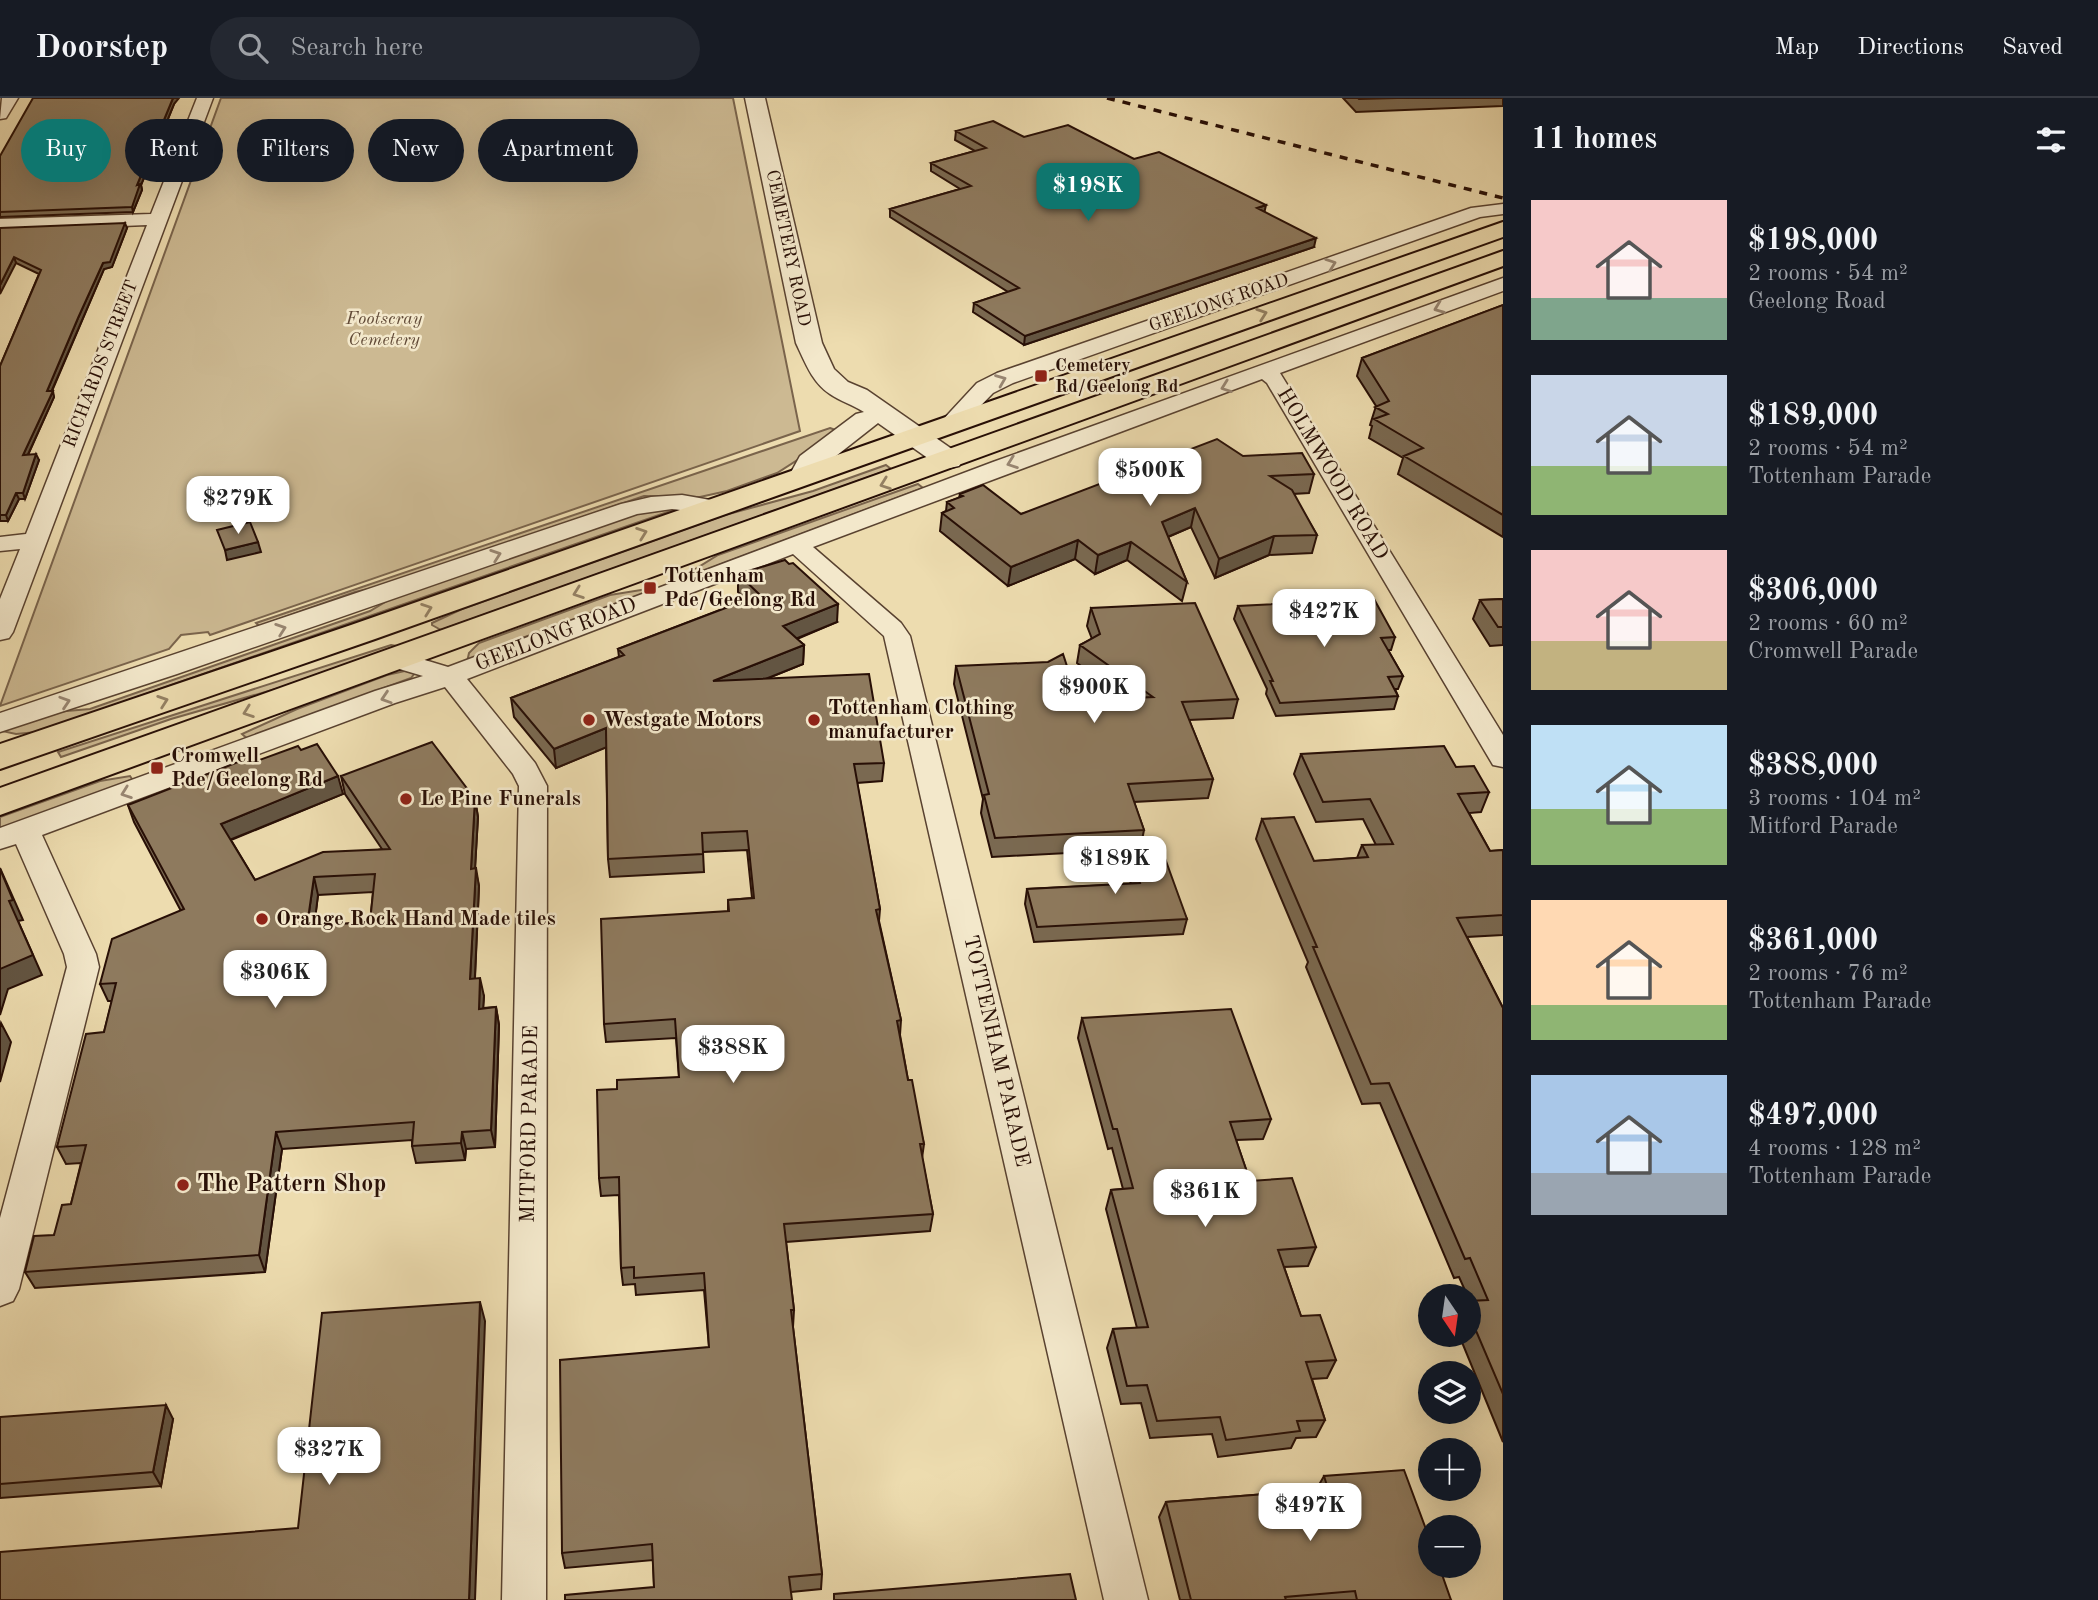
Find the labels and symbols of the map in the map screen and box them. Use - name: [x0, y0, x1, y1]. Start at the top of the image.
- pin: $198K: [1039, 164, 1137, 223]
- street label: CEMETERY ROAD: [763, 168, 813, 328]
- one-way arrow: [1324, 258, 1336, 272]
- street label: GEELONG ROAD: [1147, 271, 1291, 335]
- street label: RICHARDS STREET: [61, 278, 141, 450]
- one-way arrow: [1434, 299, 1446, 313]
- one-way arrow: [1255, 308, 1267, 322]
- park label: Footscray Cemetery: [345, 310, 423, 349]
- place label: Cemetery Rd/Geelong Rd: [1055, 357, 1179, 396]
- marker: Cemetery Rd/Geelong Rd: [1033, 368, 1049, 384]
- one-way arrow: [993, 374, 1006, 388]
- one-way arrow: [1220, 379, 1232, 393]
- street label: HOLMWOOD ROAD: [1272, 384, 1392, 564]
- pin: $500K: [1101, 448, 1199, 508]
- one-way arrow: [1006, 455, 1018, 469]
- pin: $279K: [189, 476, 287, 536]
- one-way arrow: [879, 476, 891, 490]
- one-way arrow: [635, 527, 647, 541]
- one-way arrow: [489, 549, 501, 563]
- place label: Tottenham Pde/Geelong Rd: [664, 566, 816, 611]
- marker: Tottenham Pde/Geelong Rd: [642, 580, 658, 596]
- one-way arrow: [573, 585, 585, 599]
- pin: $427K: [1275, 589, 1373, 649]
- street label: GEELONG ROAD: [472, 595, 640, 675]
- one-way arrow: [421, 603, 433, 617]
- one-way arrow: [274, 623, 286, 637]
- pin: $900K: [1045, 666, 1143, 725]
- one-way arrow: [380, 689, 392, 704]
- one-way arrow: [59, 695, 71, 710]
- one-way arrow: [156, 695, 168, 709]
- place label: Tottenham Clothing manufacturer: [828, 698, 1014, 743]
- one-way arrow: [243, 703, 255, 717]
- place label: Westgate Motors: [603, 710, 762, 731]
- marker: Westgate Motors: [581, 712, 597, 728]
- marker: Tottenham Clothing manufacturer: [806, 712, 822, 728]
- place label: Cromwell Pde/Geelong Rd: [171, 746, 323, 791]
- marker: Cromwell Pde/Geelong Rd: [149, 760, 165, 776]
- one-way arrow: [121, 785, 133, 799]
- place label: Le Pine Funerals: [420, 789, 581, 810]
- marker: Le Pine Funerals: [398, 791, 414, 807]
- pin: $189K: [1066, 836, 1164, 896]
- place label: Orange Rock Hand Made tiles: [276, 909, 556, 930]
- marker: Orange Rock Hand Made tiles: [254, 911, 270, 927]
- street label: TOTTENHAM PARADE: [959, 933, 1033, 1169]
- pin: $306K: [226, 950, 324, 1010]
- street label: MITFORD PARADE: [518, 1025, 542, 1223]
- pin: $388K: [684, 1026, 782, 1085]
- pin: $361K: [1156, 1170, 1254, 1229]
- place label: The Pattern Shop: [197, 1173, 386, 1197]
- marker: The Pattern Shop: [175, 1177, 191, 1193]
- north arrow: [1418, 1284, 1480, 1348]
- pin: $327K: [280, 1428, 378, 1487]
- pin: $497K: [1261, 1484, 1359, 1543]

